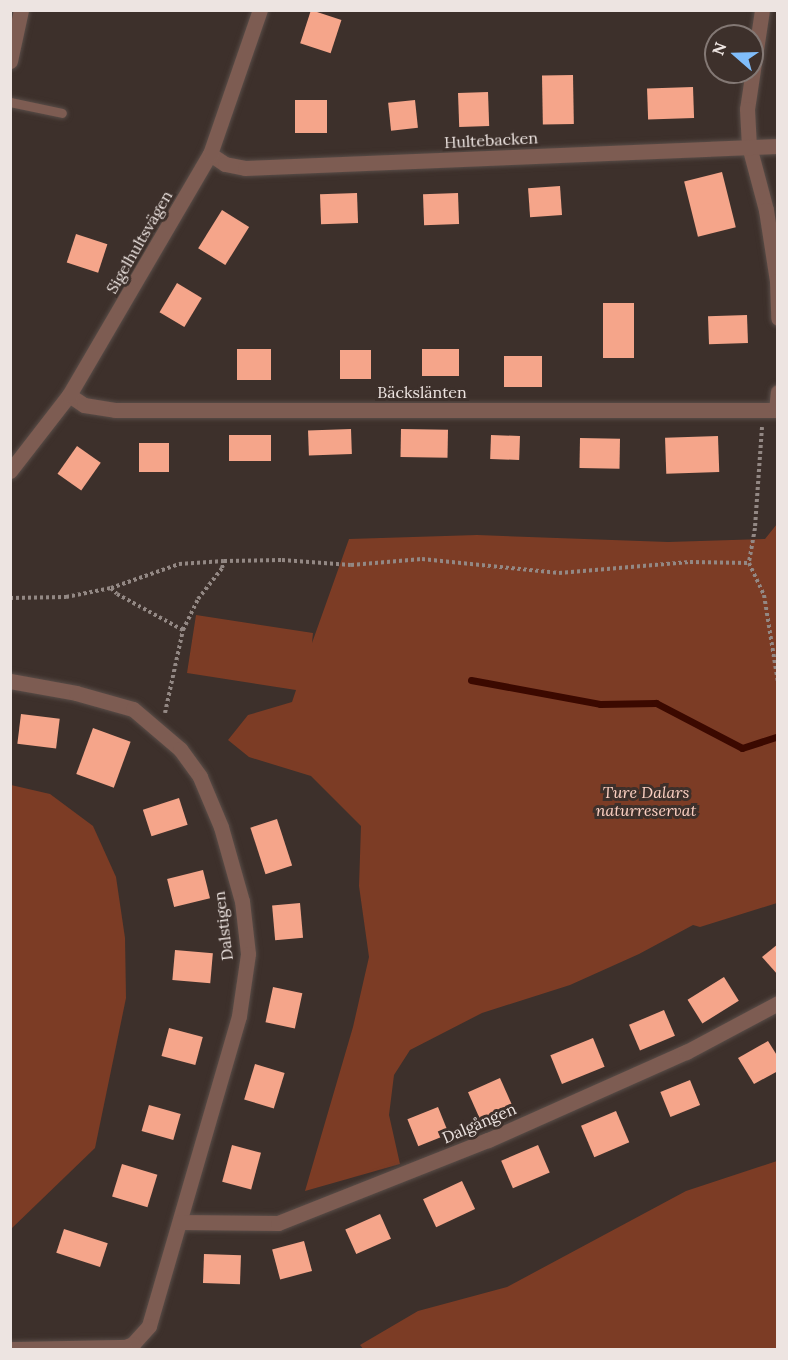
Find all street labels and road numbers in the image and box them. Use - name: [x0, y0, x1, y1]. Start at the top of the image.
- street label: Hultebacken: [444, 128, 538, 152]
- street label: Sigelhultsvägen: [102, 187, 176, 297]
- street label: Bäckslänten: [377, 382, 467, 402]
- street label: Dalstigen: [209, 890, 237, 962]
- street label: Dalgången: [439, 1099, 519, 1147]

